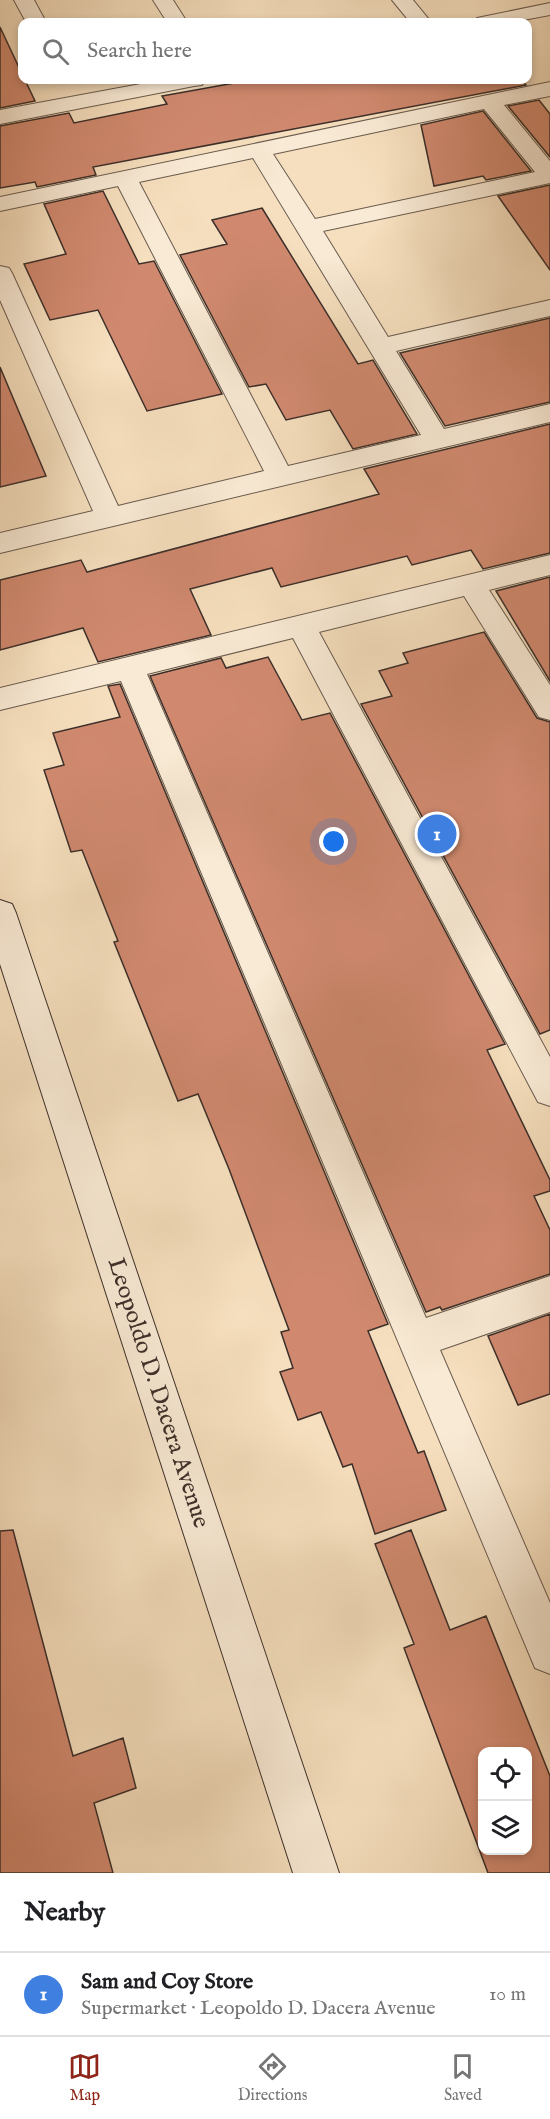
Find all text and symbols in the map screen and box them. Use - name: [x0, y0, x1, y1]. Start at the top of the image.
- search box: [18, 18, 532, 84]
- icon: search: [39, 35, 72, 68]
- text: Search here: [87, 37, 192, 65]
- pin: 1: [418, 812, 456, 856]
- your location: [319, 827, 348, 856]
- street label: Leopoldo D. Dacera Avenue: [100, 1254, 216, 1532]
- map controls: [478, 1747, 532, 1855]
- button: locate: [478, 1747, 532, 1801]
- button: layers: [478, 1801, 532, 1855]
- text: Nearby: [24, 1896, 105, 1929]
- text: Sam and Coy Store: [81, 1968, 253, 1996]
- text: 1: [40, 1982, 47, 2007]
- text: 10 m: [489, 1982, 526, 2007]
- text: Supermarket · Leopoldo D. Dacera Avenue: [81, 1996, 435, 2021]
- tab: Map: [68, 2050, 101, 2106]
- tab: Directions: [238, 2050, 307, 2106]
- tab: Saved: [444, 2050, 482, 2106]

